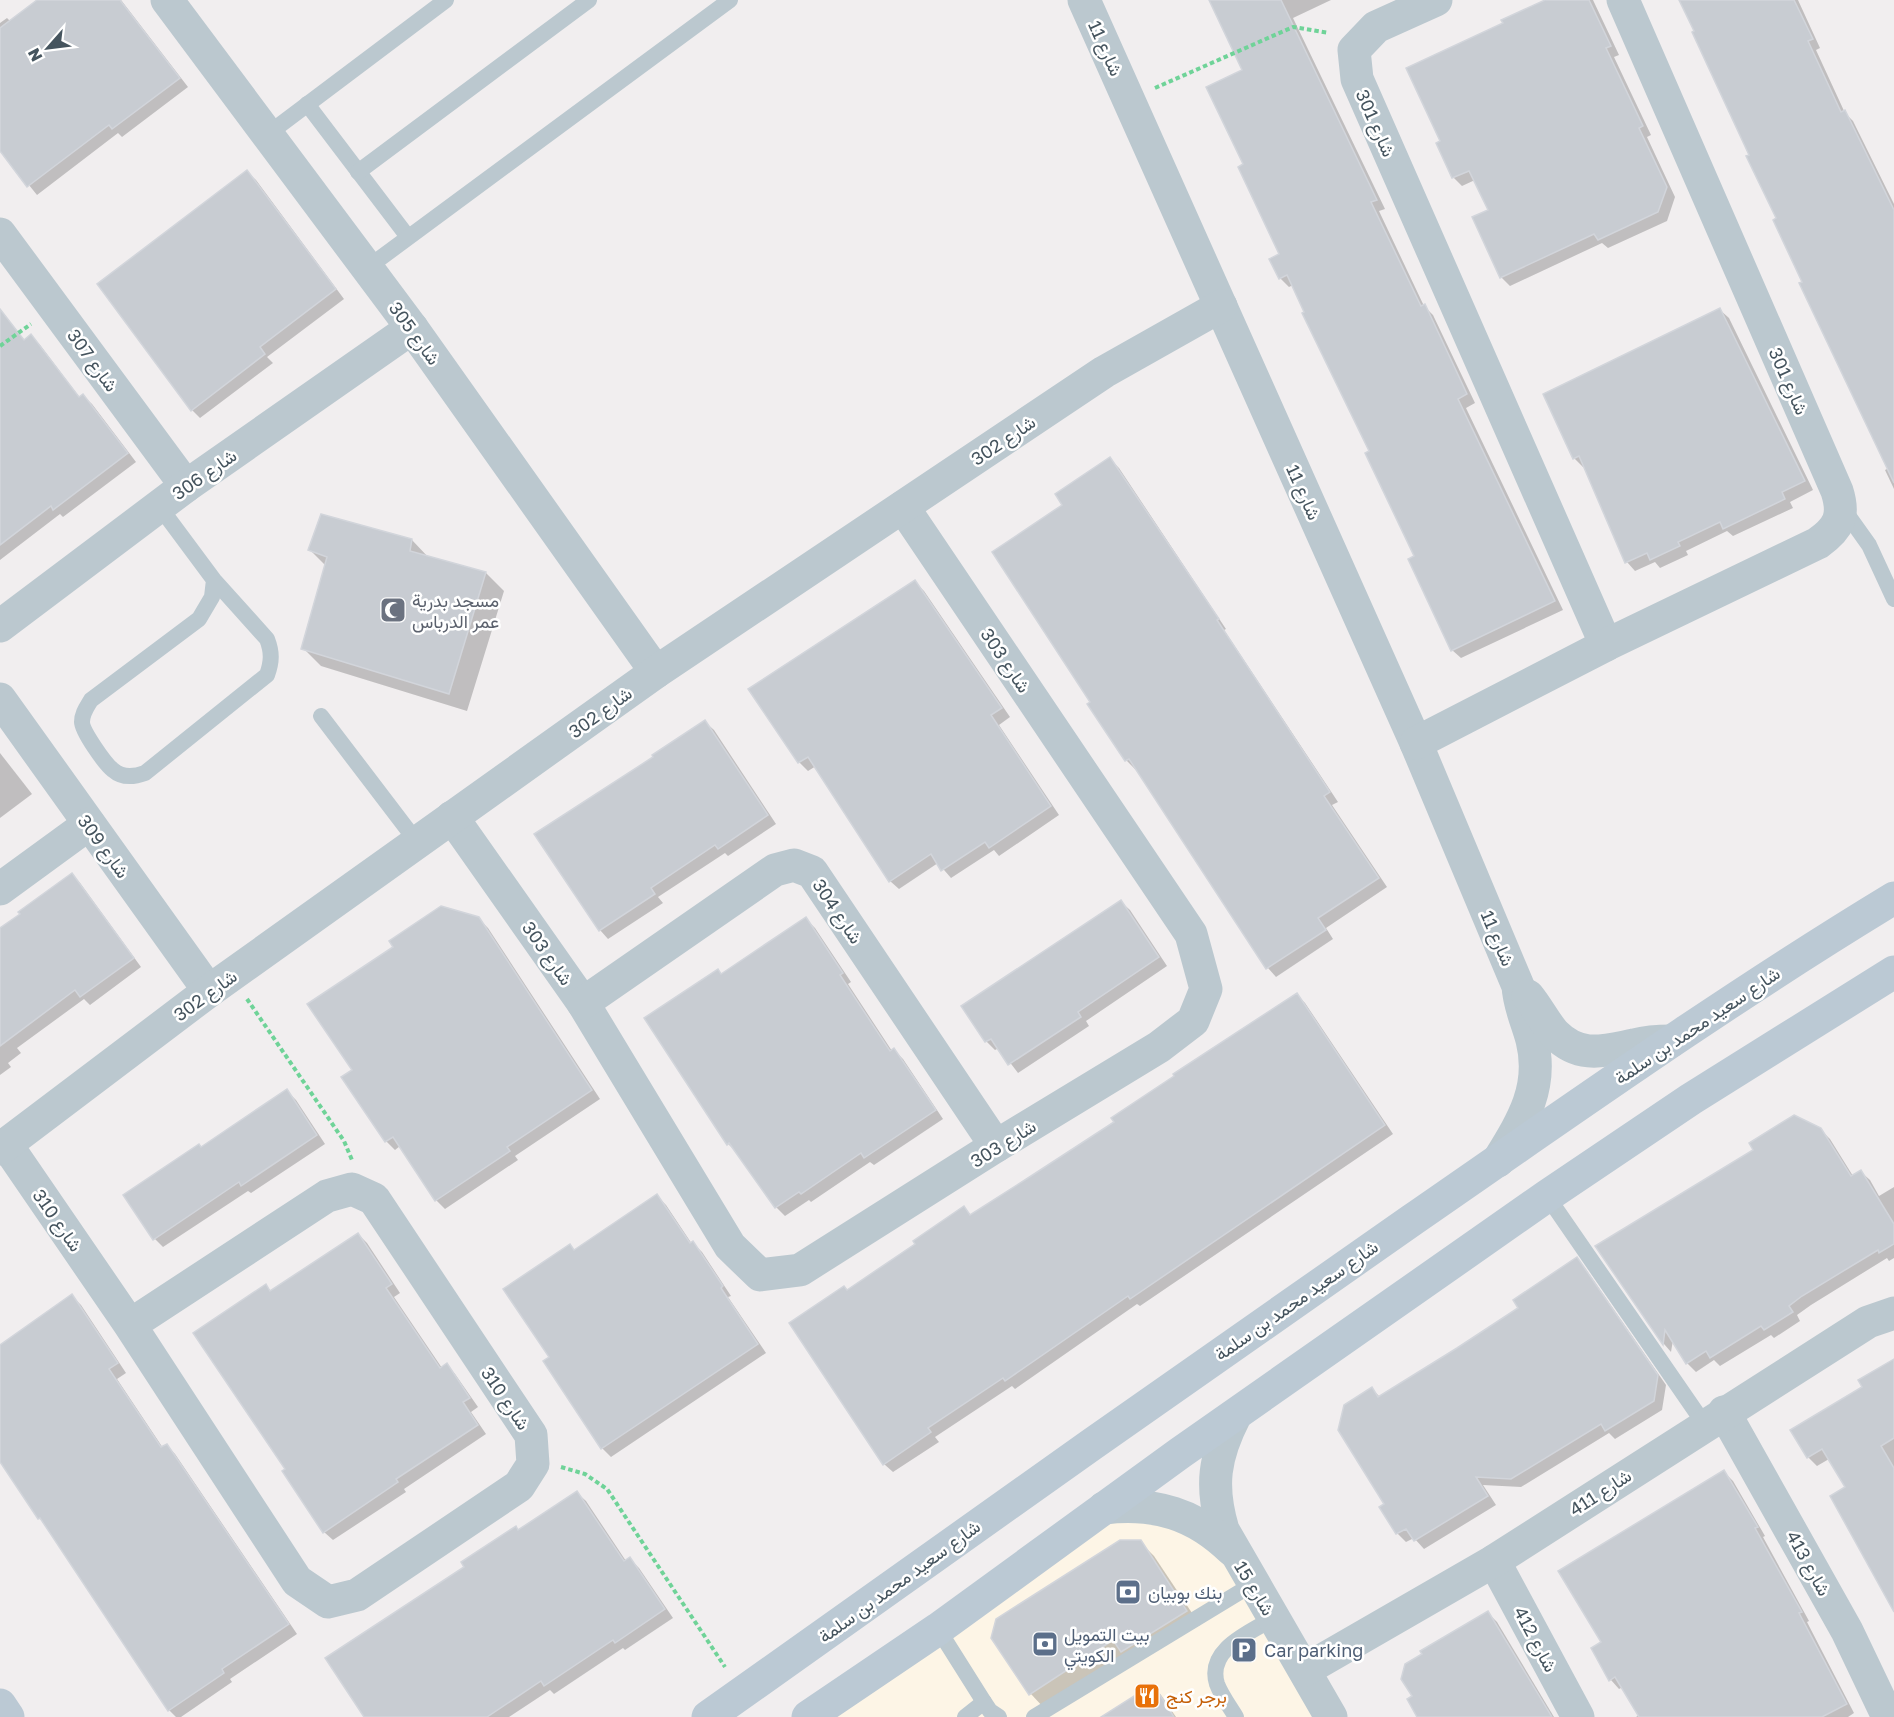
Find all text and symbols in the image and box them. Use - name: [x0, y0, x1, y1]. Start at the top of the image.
- street label: شارع 11: [1082, 17, 1128, 80]
- north arrow: [18, 18, 78, 78]
- text: N: [23, 45, 46, 65]
- street label: شارع 301: [1350, 86, 1401, 161]
- street label: شارع 305: [383, 297, 445, 370]
- street label: شارع 307: [61, 324, 123, 397]
- street label: شارع 301: [1763, 344, 1814, 419]
- street label: شارع 302: [967, 411, 1040, 471]
- street label: شارع 306: [168, 444, 241, 506]
- street label: شارع 11: [1280, 461, 1326, 524]
- place label: مسجد بدرية عمر الدرباس: [412, 589, 499, 633]
- mosque icon: مسجد بدرية عمر الدرباس: [378, 595, 408, 625]
- street label: شارع 303: [975, 624, 1036, 698]
- street label: شارع 302: [564, 682, 637, 744]
- street label: شارع 309: [72, 810, 134, 883]
- street label: شارع 304: [807, 874, 868, 949]
- street label: شارع 11: [1475, 907, 1519, 970]
- street label: شارع 303: [516, 917, 578, 990]
- street label: شارع سعيد محمد بن سلمة: [1610, 962, 1785, 1090]
- street label: شارع 302: [169, 965, 242, 1027]
- street label: شارع 303: [966, 1114, 1041, 1173]
- street label: شارع 310: [27, 1185, 87, 1257]
- street label: شارع سعيد محمد بن سلمة: [1210, 1235, 1383, 1366]
- street label: شارع 310: [475, 1362, 535, 1435]
- street label: شارع 411: [1565, 1464, 1636, 1522]
- street label: شارع سعيد محمد بن سلمة: [814, 1515, 985, 1649]
- street label: شارع 413: [1780, 1527, 1836, 1600]
- street label: شارع 15: [1228, 1557, 1280, 1620]
- bank icon: بنك بوبيان: [1113, 1577, 1143, 1607]
- place label: بنك بوبيان: [1148, 1581, 1222, 1604]
- street label: شارع 412: [1508, 1603, 1562, 1676]
- place label: بيت التمويل الكويتي: [1064, 1623, 1149, 1671]
- bank icon: بيت التمويل الكويتي: [1030, 1629, 1060, 1659]
- parking icon: Car parking: [1229, 1635, 1259, 1665]
- place label: Car parking: [1264, 1639, 1363, 1661]
- restaurant icon: برجر كنج: [1132, 1681, 1162, 1711]
- place label: برجر كنج: [1166, 1685, 1227, 1709]

